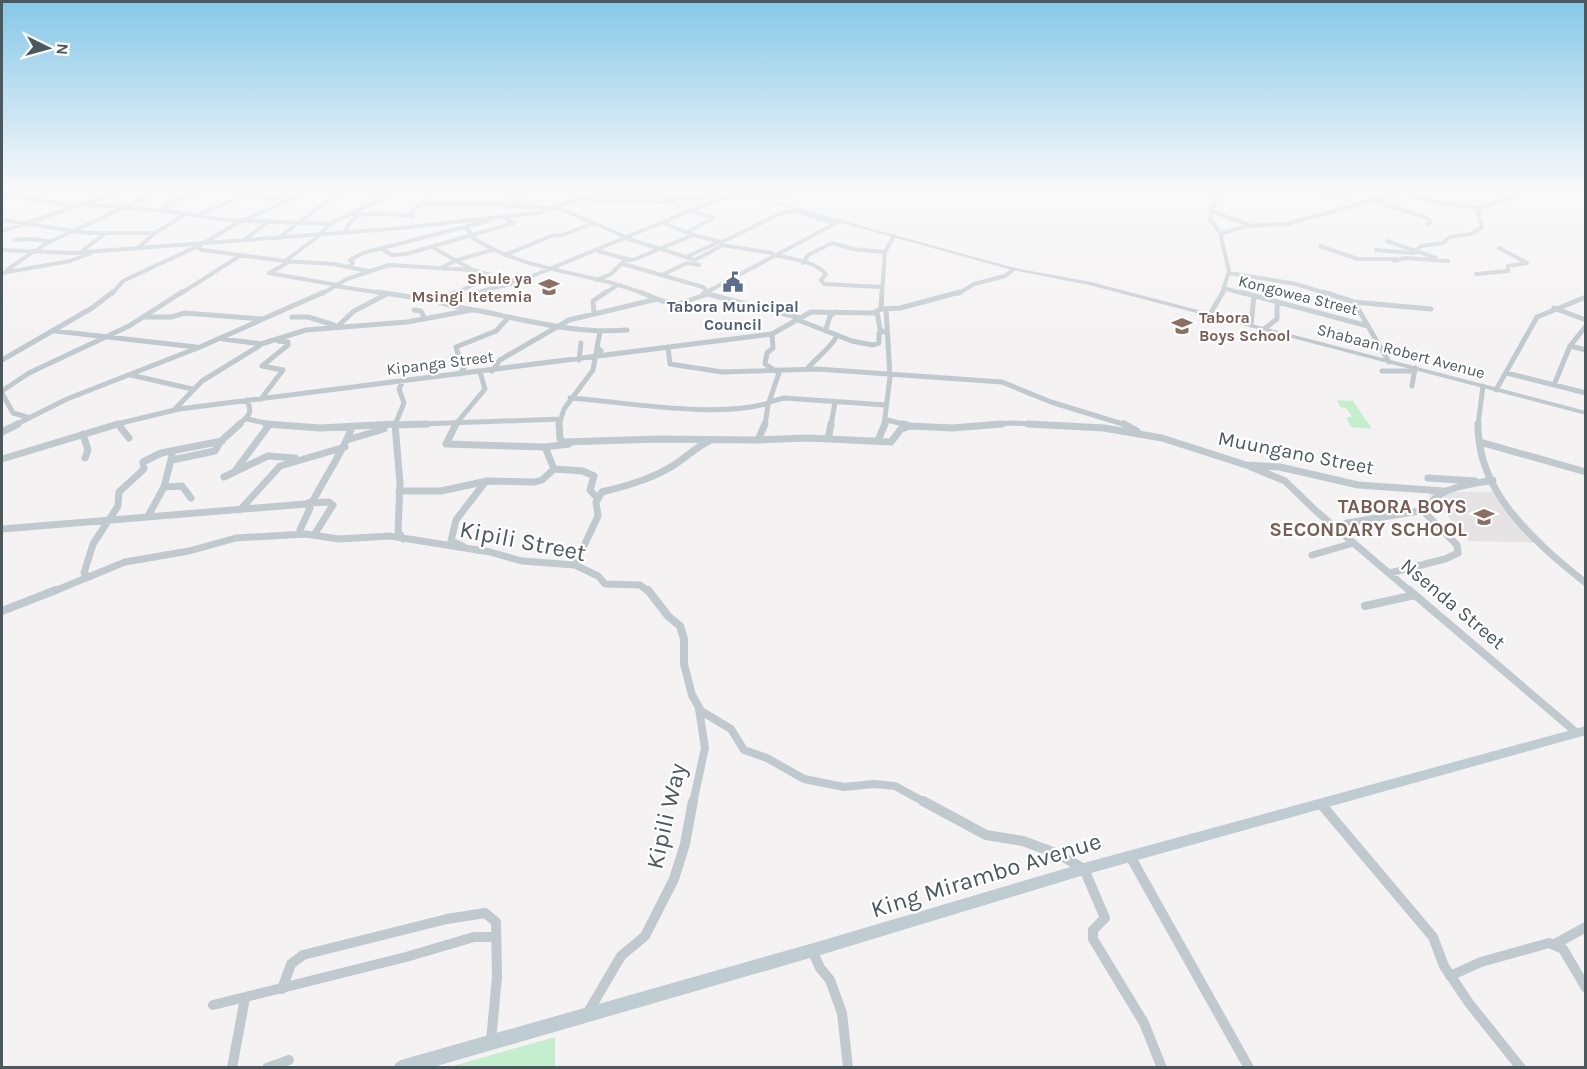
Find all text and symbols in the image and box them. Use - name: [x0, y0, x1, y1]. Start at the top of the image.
- north arrow: [18, 18, 78, 78]
- text: N: [52, 43, 72, 56]
- place label: Shule ya Msingi Itetemia: [411, 269, 532, 306]
- public building icon: Tabora Municipal Council: [721, 270, 745, 294]
- street label: Kongowea Street: [1236, 271, 1360, 319]
- school or university icon: Shule ya Msingi Itetemia: [537, 275, 561, 299]
- place label: Tabora Municipal Council: [667, 297, 799, 334]
- place label: Tabora Boys School: [1199, 308, 1291, 345]
- school or university icon: Tabora Boys School: [1170, 314, 1194, 338]
- street label: Shabaan Robert Avenue: [1315, 319, 1487, 383]
- street label: Kipanga Street: [385, 347, 495, 379]
- street label: Muungano Street: [1216, 427, 1376, 479]
- place label: TABORA BOYS SECONDARY SCHOOL: [1269, 495, 1467, 541]
- school or university icon: TABORA BOYS SECONDARY SCHOOL: [1472, 505, 1496, 529]
- street label: Kipili Street: [457, 515, 589, 567]
- street label: Nsenda Street: [1396, 554, 1510, 655]
- street label: Kipili Way: [640, 760, 692, 872]
- street label: King Mirambo Avenue: [867, 827, 1105, 923]

